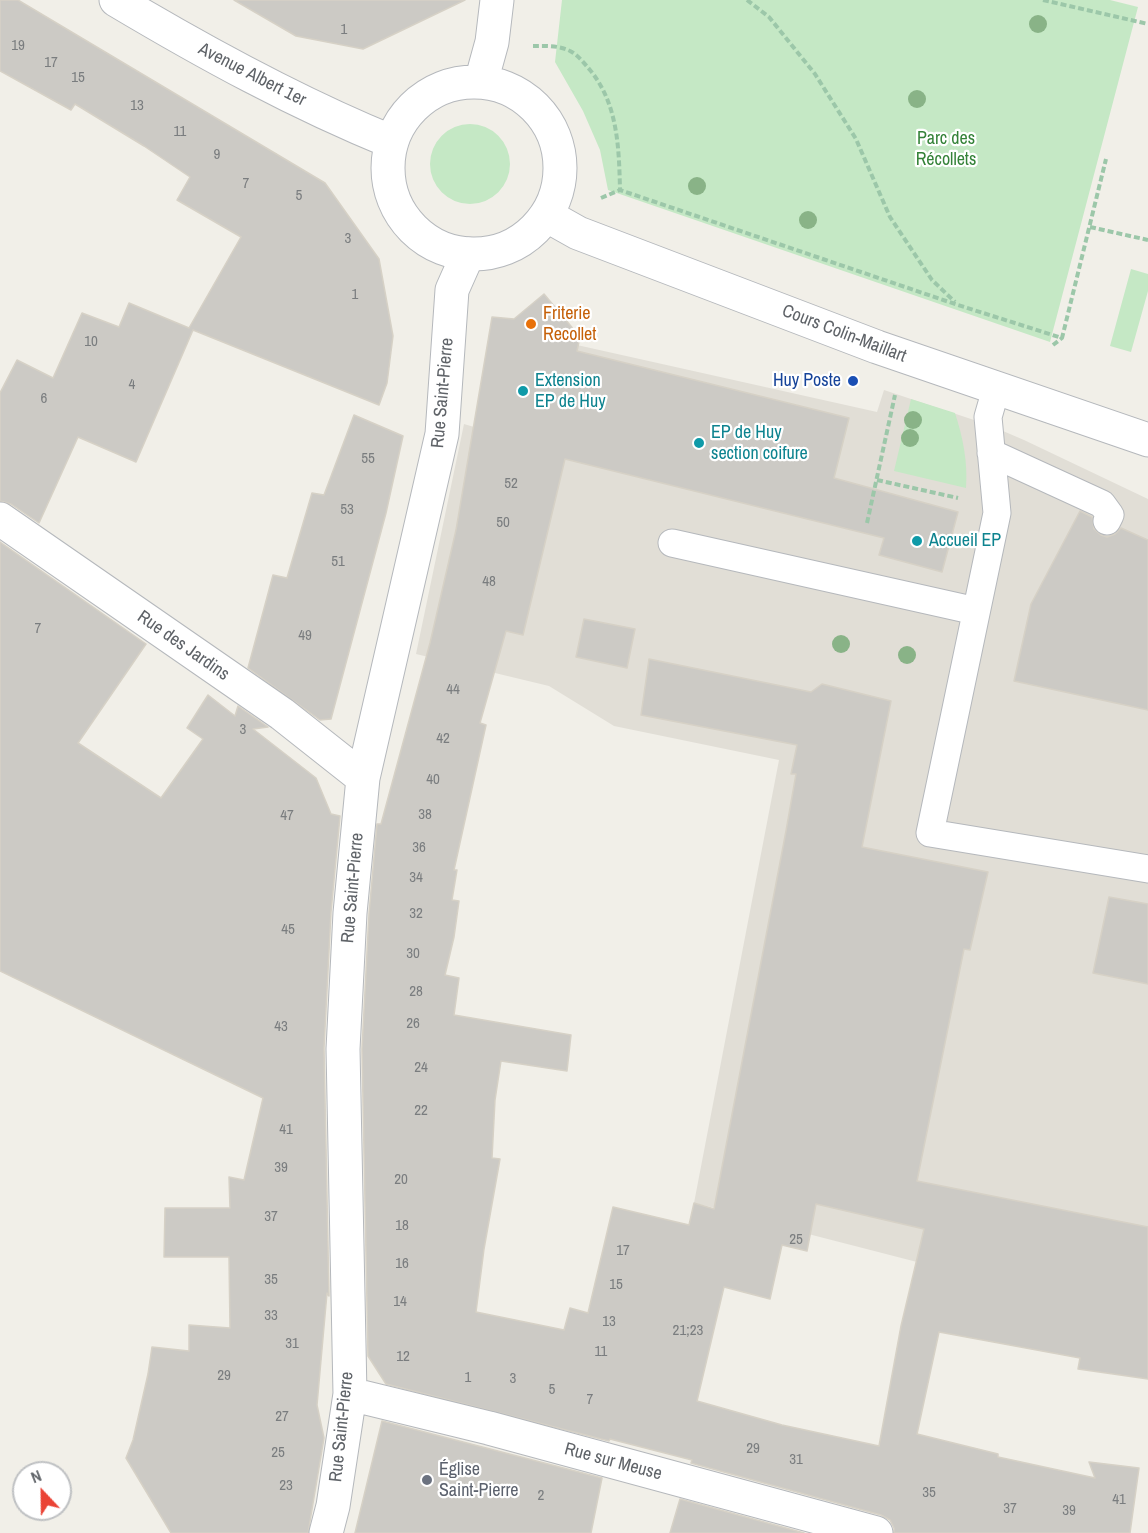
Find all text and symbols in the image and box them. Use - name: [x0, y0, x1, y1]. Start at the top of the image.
- house number: 1: [341, 21, 347, 39]
- house number: 19: [11, 37, 25, 55]
- street label: Avenue Albert 1er: [195, 39, 309, 111]
- house number: 17: [44, 54, 58, 72]
- house number: 15: [71, 69, 85, 87]
- house number: 13: [130, 97, 144, 115]
- house number: 11: [174, 123, 186, 141]
- park label: Parc des Récollets: [916, 128, 976, 170]
- house number: 9: [214, 146, 220, 164]
- house number: 7: [243, 175, 249, 193]
- house number: 5: [296, 187, 302, 205]
- house number: 3: [345, 230, 351, 248]
- house number: 1: [352, 286, 358, 304]
- street label: Cours Colin-Maillart: [779, 300, 909, 368]
- place label: Friterie Recollet: [543, 303, 596, 346]
- marker: Friterie Recollet: [524, 317, 538, 331]
- house number: 10: [84, 333, 98, 351]
- street label: Rue Saint-Pierre: [427, 337, 459, 449]
- place label: Extension EP de Huy: [535, 370, 606, 412]
- place label: Huy Poste: [773, 370, 841, 392]
- marker: Huy Poste: [846, 374, 860, 388]
- house number: 4: [129, 376, 135, 394]
- marker: Extension EP de Huy: [516, 384, 530, 398]
- house number: 6: [41, 390, 47, 408]
- place label: EP de Huy section coifure: [711, 422, 808, 464]
- marker: EP de Huy section coifure: [692, 436, 706, 450]
- house number: 55: [361, 450, 375, 468]
- house number: 52: [504, 475, 518, 493]
- house number: 53: [340, 501, 354, 519]
- house number: 50: [496, 514, 510, 532]
- place label: Accueil EP: [929, 530, 1001, 552]
- marker: Accueil EP: [910, 534, 924, 548]
- house number: 51: [331, 553, 345, 571]
- house number: 48: [482, 573, 496, 591]
- street label: Rue des Jardins: [133, 606, 233, 686]
- house number: 7: [35, 620, 41, 638]
- house number: 49: [298, 627, 312, 645]
- house number: 44: [446, 681, 460, 699]
- house number: 3: [240, 721, 246, 739]
- house number: 42: [436, 730, 450, 748]
- house number: 40: [426, 771, 440, 789]
- house number: 38: [418, 806, 432, 824]
- house number: 47: [280, 807, 294, 825]
- street label: Rue Saint-Pierre: [337, 832, 369, 944]
- house number: 36: [412, 839, 426, 857]
- house number: 34: [409, 869, 423, 887]
- house number: 32: [409, 905, 423, 923]
- house number: 45: [281, 921, 295, 939]
- house number: 30: [406, 945, 420, 963]
- house number: 28: [409, 983, 423, 1001]
- house number: 26: [406, 1015, 420, 1033]
- house number: 43: [274, 1018, 288, 1036]
- house number: 24: [414, 1059, 428, 1077]
- house number: 22: [414, 1102, 428, 1120]
- house number: 41: [279, 1121, 293, 1139]
- house number: 39: [274, 1159, 288, 1177]
- house number: 20: [394, 1171, 408, 1189]
- house number: 37: [264, 1208, 278, 1226]
- house number: 18: [395, 1217, 409, 1235]
- house number: 25: [789, 1231, 803, 1249]
- house number: 17: [616, 1242, 630, 1260]
- house number: 16: [395, 1255, 409, 1273]
- house number: 35: [264, 1271, 278, 1289]
- house number: 15: [609, 1276, 623, 1294]
- house number: 14: [393, 1293, 407, 1311]
- house number: 33: [264, 1307, 278, 1325]
- house number: 13: [602, 1313, 616, 1331]
- house number: 21;23: [673, 1322, 703, 1340]
- house number: 31: [285, 1335, 299, 1353]
- house number: 11: [595, 1343, 607, 1361]
- house number: 12: [396, 1348, 410, 1366]
- house number: 29: [217, 1367, 231, 1385]
- house number: 1: [465, 1369, 471, 1387]
- house number: 3: [510, 1370, 516, 1388]
- street label: Rue Saint-Pierre: [325, 1371, 359, 1483]
- house number: 5: [549, 1381, 555, 1399]
- house number: 7: [587, 1391, 593, 1409]
- house number: 27: [275, 1408, 289, 1426]
- street label: Rue sur Meuse: [562, 1439, 664, 1485]
- house number: 29: [746, 1440, 760, 1458]
- house number: 25: [271, 1444, 285, 1462]
- house number: 31: [789, 1451, 803, 1469]
- place label: Église Saint-Pierre: [439, 1459, 519, 1502]
- north arrow: [12, 1461, 72, 1521]
- text: N: [27, 1464, 45, 1488]
- marker: Église Saint-Pierre: [420, 1473, 434, 1487]
- house number: 23: [279, 1477, 293, 1495]
- house number: 35: [922, 1484, 936, 1502]
- house number: 2: [538, 1487, 544, 1505]
- house number: 41: [1112, 1491, 1126, 1509]
- house number: 37: [1003, 1500, 1017, 1518]
- house number: 39: [1062, 1502, 1076, 1520]

